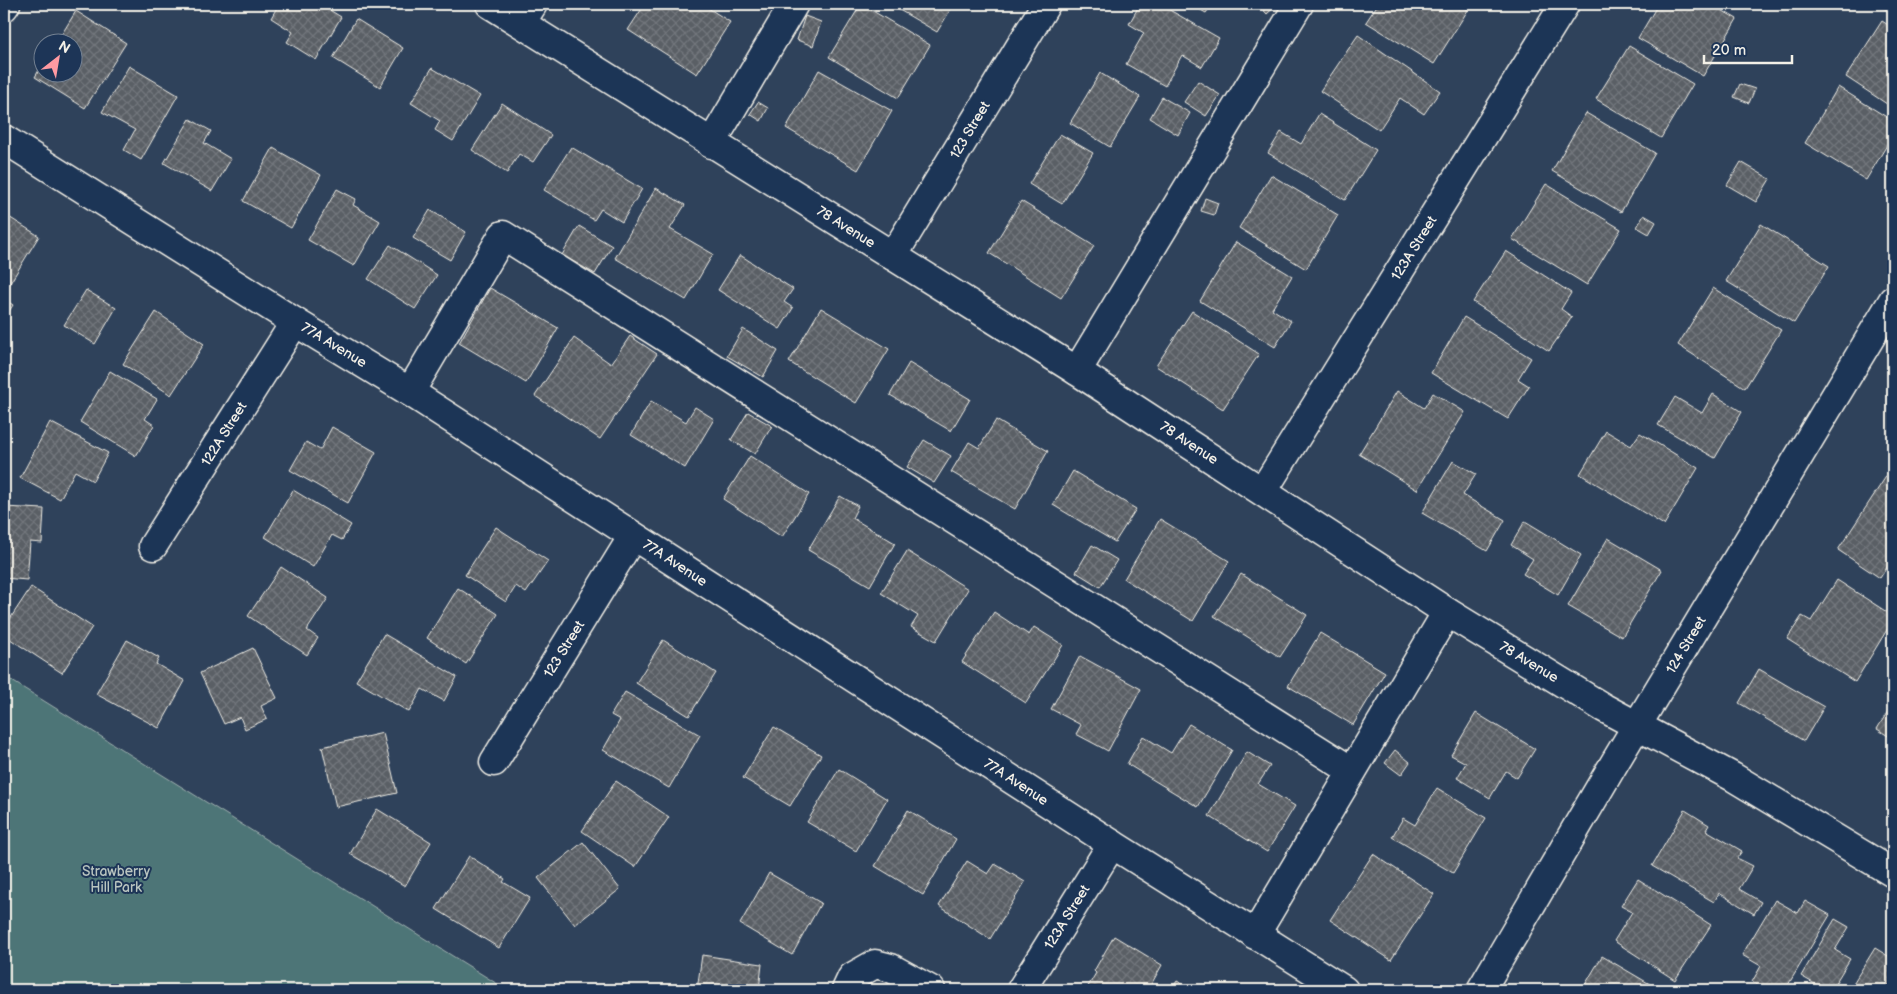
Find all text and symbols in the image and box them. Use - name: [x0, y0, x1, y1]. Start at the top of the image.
- north arrow: [32, 32, 82, 82]
- scale bar: [1704, 32, 1792, 64]
- text: N: [56, 37, 73, 57]
- text: 20 m: [1712, 41, 1746, 60]
- street label: 123 Street: [946, 98, 994, 162]
- street label: 78 Avenue: [814, 202, 878, 252]
- street label: 123A Street: [1388, 212, 1441, 283]
- street label: 77A Avenue: [298, 319, 370, 371]
- street label: 122A Street: [198, 398, 251, 469]
- street label: 78 Avenue: [1157, 418, 1221, 468]
- street label: 77A Avenue: [640, 536, 710, 590]
- street label: 124 Street: [1662, 613, 1710, 677]
- street label: 123 Street: [540, 617, 589, 681]
- street label: 78 Avenue: [1496, 638, 1562, 686]
- street label: 77A Avenue: [981, 755, 1051, 809]
- park label: Strawberry Hill Park: [82, 863, 151, 896]
- street label: 123A Street: [1041, 881, 1094, 952]

